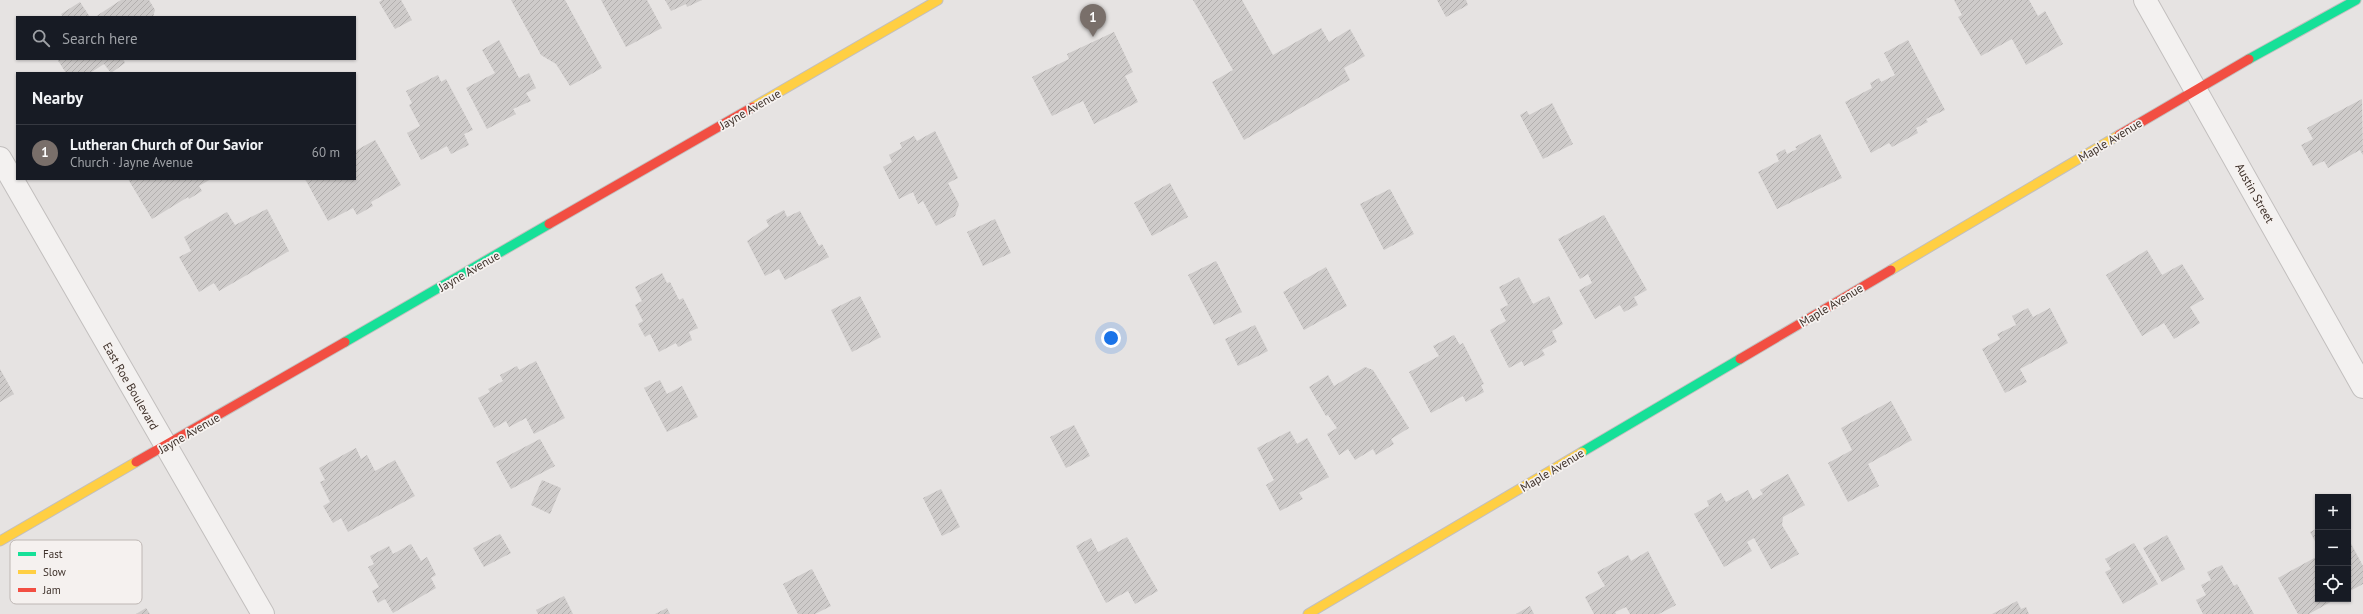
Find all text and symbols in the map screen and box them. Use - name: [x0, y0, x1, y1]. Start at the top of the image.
- pin: 1: [1080, 4, 1106, 37]
- search box: [16, 16, 356, 60]
- icon: search: [30, 27, 52, 49]
- text: Search here: [62, 29, 138, 48]
- street label: Jayne Avenue: [716, 86, 783, 133]
- text: Nearby: [32, 87, 83, 109]
- street label: Maple Avenue: [2075, 115, 2145, 165]
- text: Lutheran Church of Our Savior: [70, 135, 263, 154]
- text: 1: [41, 144, 49, 161]
- text: 60 m: [312, 144, 340, 161]
- text: Church · Jayne Avenue: [70, 154, 193, 171]
- street label: Austin Street: [2232, 160, 2278, 226]
- street label: Jayne Avenue: [435, 248, 502, 295]
- street label: Maple Avenue: [1796, 280, 1866, 330]
- your location: [1101, 328, 1121, 348]
- street label: East Roe Boulevard: [100, 340, 162, 432]
- street label: Jayne Avenue: [155, 410, 222, 457]
- street label: Maple Avenue: [1517, 445, 1587, 495]
- map controls: [2315, 494, 2351, 602]
- button: +: [2315, 494, 2351, 530]
- button: −: [2315, 530, 2351, 566]
- legend: [10, 540, 142, 604]
- text: Fast: [43, 547, 63, 561]
- text: Slow: [43, 565, 66, 579]
- button: locate: [2315, 566, 2351, 602]
- text: Jam: [42, 583, 61, 597]

